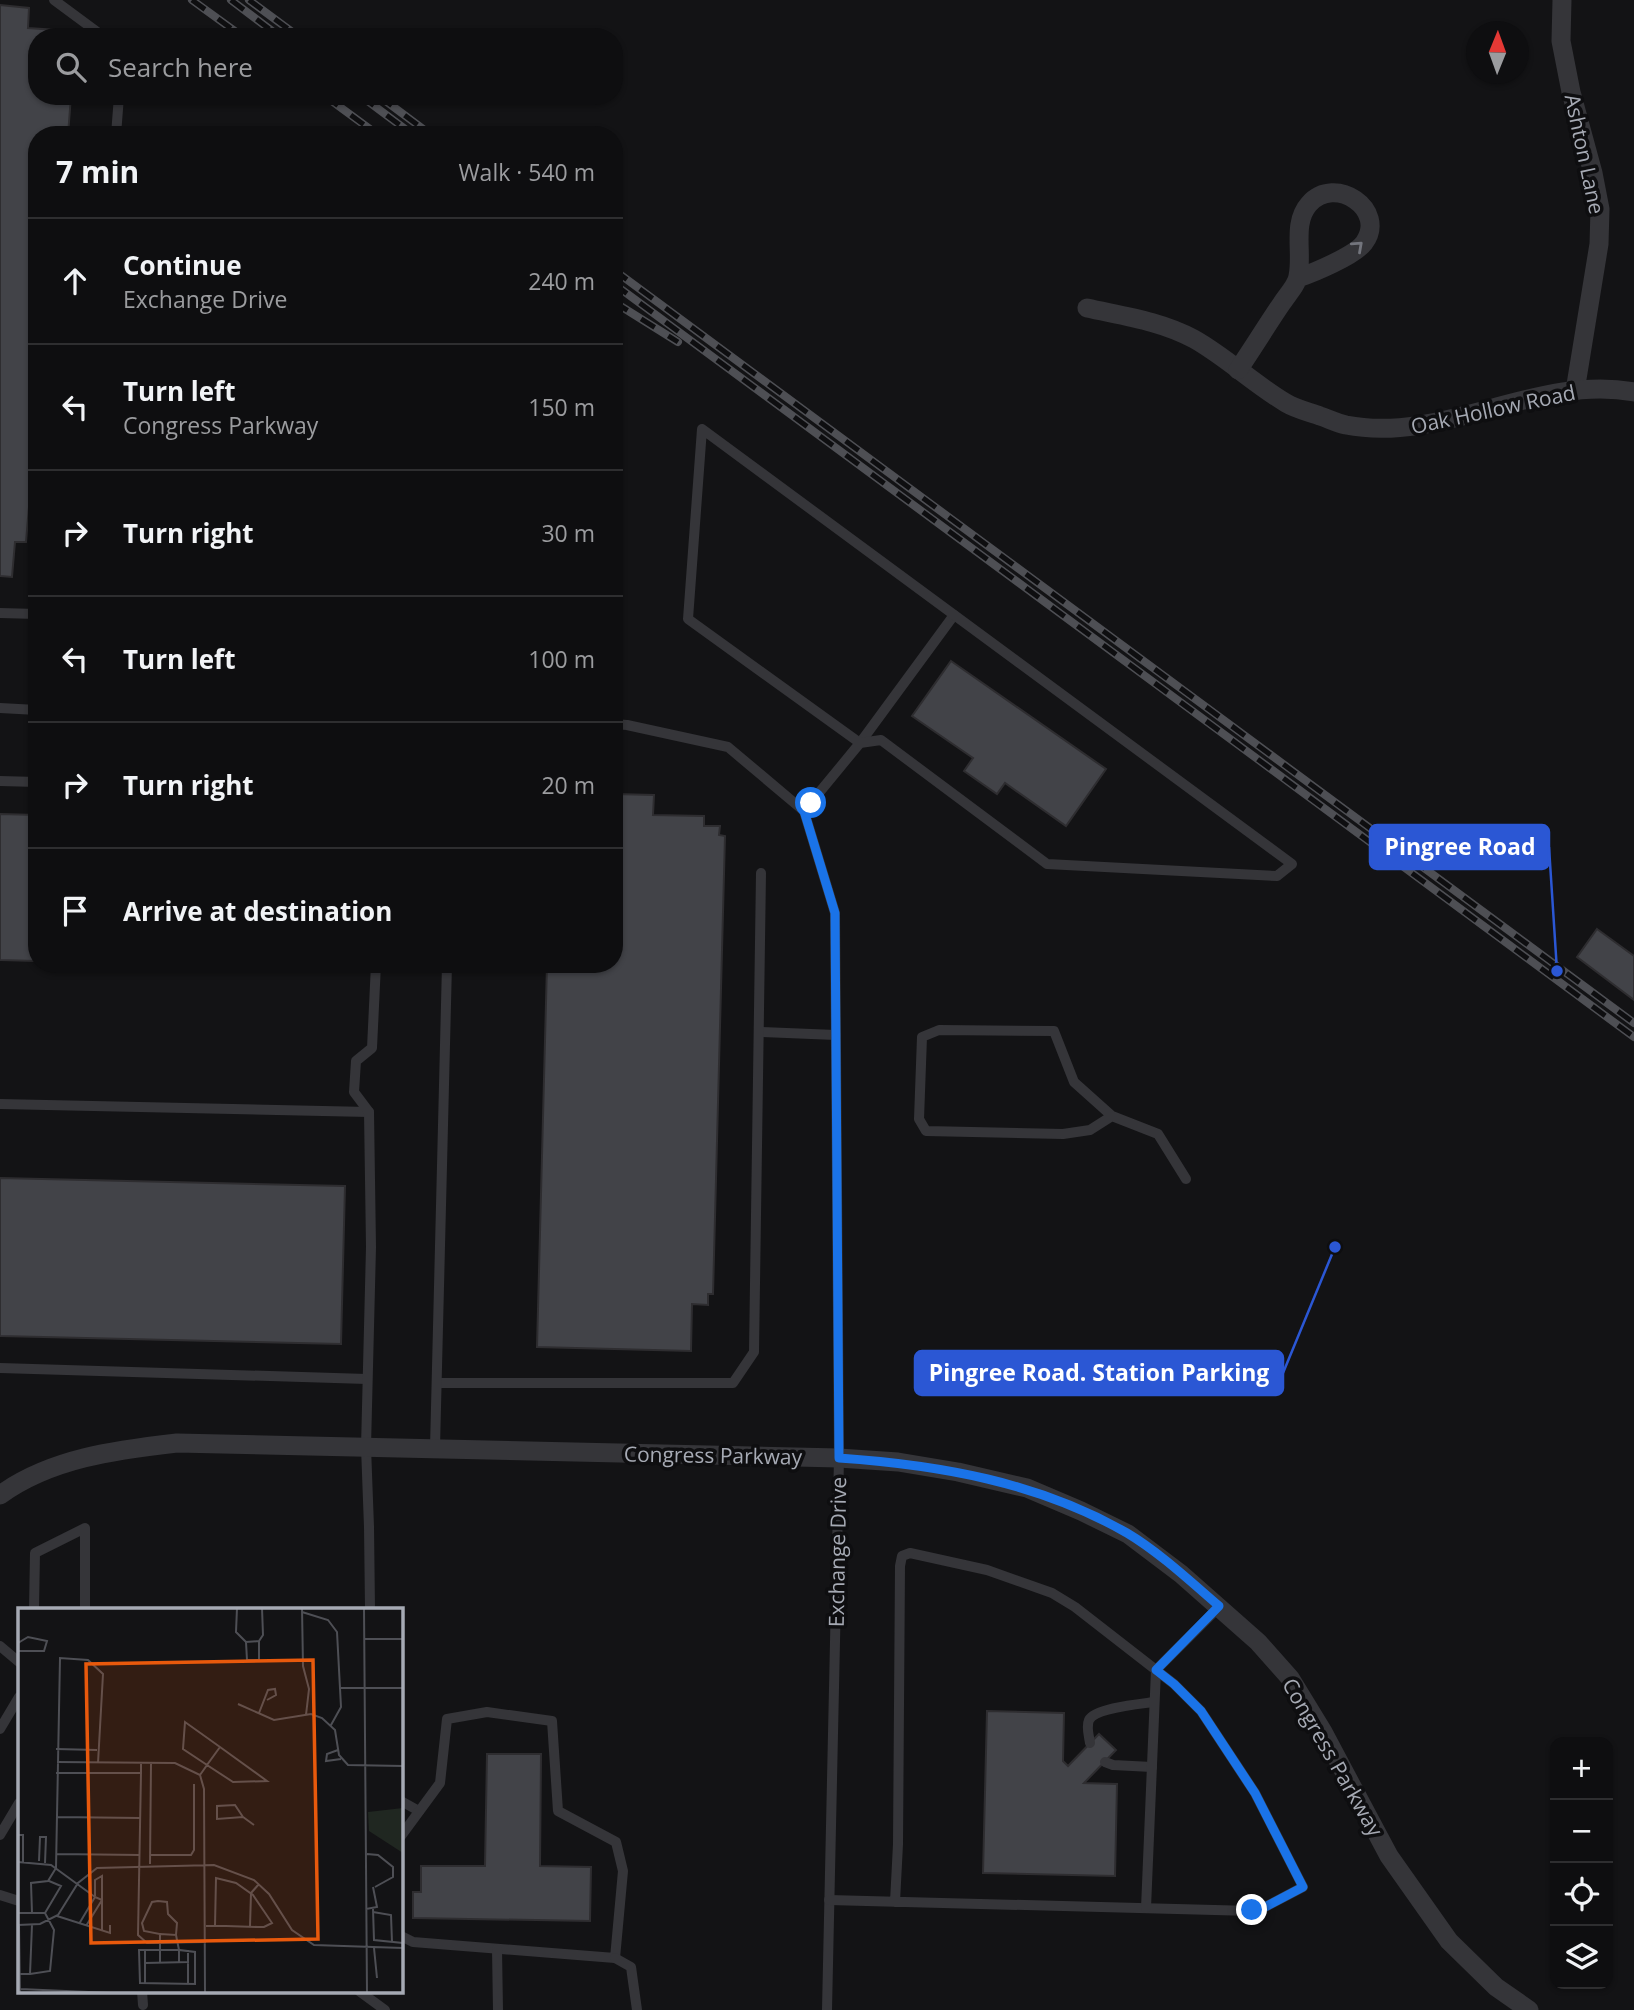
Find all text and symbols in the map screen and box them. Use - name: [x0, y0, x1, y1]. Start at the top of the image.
- north arrow: [1466, 21, 1529, 84]
- search box: [28, 28, 623, 105]
- icon: search: [52, 48, 90, 86]
- text: Search here: [108, 49, 253, 85]
- street label: Ashton Lane: [1559, 91, 1611, 217]
- text: 7 min: [56, 151, 139, 192]
- text: Walk · 540 m: [458, 156, 595, 188]
- one-way arrow: [1349, 242, 1362, 254]
- text: Continue: [123, 247, 242, 283]
- icon: ahead: [56, 262, 94, 300]
- text: 240 m: [528, 265, 595, 297]
- text: Exchange Drive: [123, 283, 288, 315]
- text: Turn left: [123, 373, 235, 409]
- street label: Oak Hollow Road: [1408, 378, 1578, 440]
- icon: left: [56, 388, 94, 426]
- text: 150 m: [528, 391, 595, 423]
- text: Congress Parkway: [123, 409, 318, 441]
- icon: right: [56, 514, 94, 552]
- text: Turn right: [123, 515, 254, 551]
- text: 30 m: [541, 517, 595, 549]
- icon: left: [56, 640, 94, 678]
- text: Turn left: [123, 641, 235, 677]
- text: 100 m: [528, 643, 595, 675]
- icon: right: [56, 766, 94, 804]
- text: Turn right: [123, 767, 254, 803]
- text: 20 m: [541, 769, 595, 801]
- route start: [795, 787, 826, 818]
- callout: Pingree Road: [1370, 825, 1549, 869]
- text: Pingree Road: [1384, 830, 1536, 862]
- icon: arrive: [56, 892, 94, 930]
- text: Arrive at destination: [123, 893, 392, 929]
- callout: Pingree Road. Station Parking: [915, 1351, 1283, 1395]
- text: Pingree Road. Station Parking: [929, 1356, 1269, 1388]
- street label: Congress Parkway: [624, 1439, 803, 1471]
- street label: Exchange Drive: [822, 1477, 852, 1627]
- inset map: [18, 1608, 402, 1993]
- street label: Congress Parkway: [1276, 1673, 1390, 1842]
- map controls: [1550, 1737, 1613, 1989]
- button: +: [1550, 1737, 1613, 1800]
- button: −: [1550, 1800, 1613, 1863]
- button: locate: [1550, 1863, 1613, 1926]
- route end: [1236, 1894, 1267, 1925]
- button: layers: [1550, 1926, 1613, 1989]

